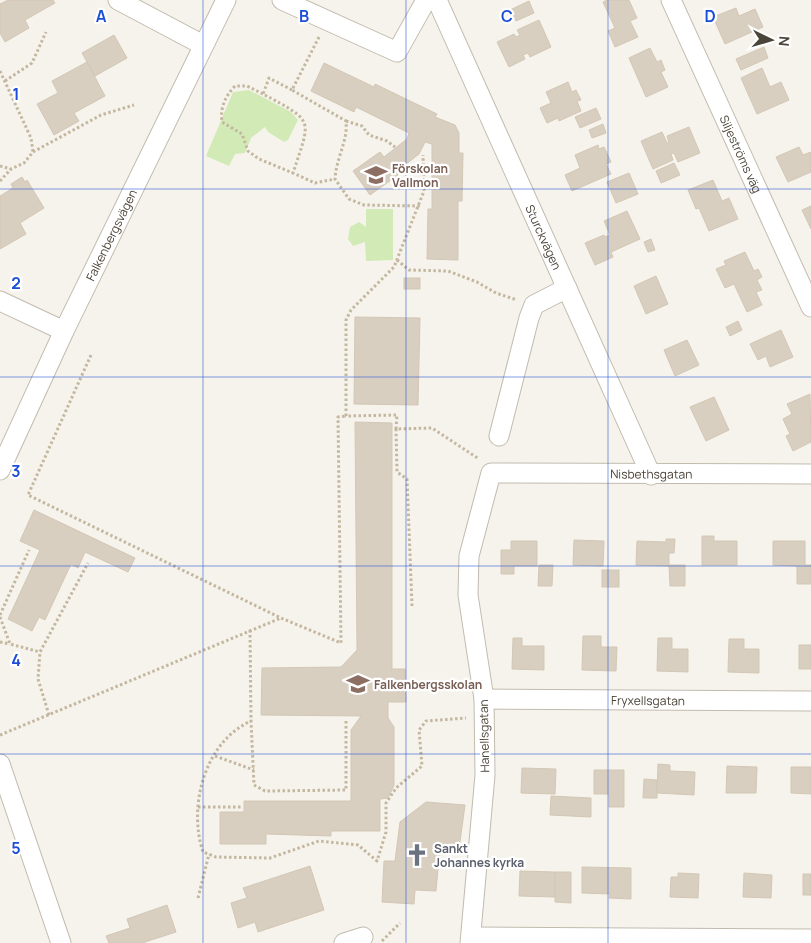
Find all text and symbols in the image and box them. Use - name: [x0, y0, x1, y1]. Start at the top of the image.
- text: A: [96, 5, 107, 27]
- text: B: [299, 5, 309, 27]
- text: C: [501, 5, 513, 27]
- text: D: [704, 5, 716, 27]
- north arrow: [746, 15, 796, 65]
- text: N: [775, 35, 794, 47]
- text: 1: [12, 83, 20, 105]
- street label: Siljeströms väg: [716, 112, 766, 195]
- place label: Förskolan Vallmon: [392, 160, 448, 191]
- school or university icon: Förskolan Vallmon: [363, 162, 389, 188]
- street label: Falkenbergsvägen: [81, 186, 141, 284]
- street label: Sturckvägen: [522, 202, 566, 272]
- text: 2: [11, 272, 21, 294]
- text: 3: [11, 460, 21, 482]
- street label: Nisbethsgatan: [610, 465, 692, 482]
- text: 4: [11, 649, 21, 671]
- school or university icon: Falkenbergsskolan: [345, 671, 371, 697]
- place label: Falkenbergsskolan: [374, 676, 482, 693]
- street label: Fryxellsgatan: [611, 691, 685, 709]
- street label: Hanellsgatan: [475, 699, 493, 773]
- text: 5: [11, 837, 21, 859]
- place label: Sankt Johannes kyrka: [434, 840, 524, 871]
- church icon: Sankt Johannes kyrka: [404, 842, 430, 868]

